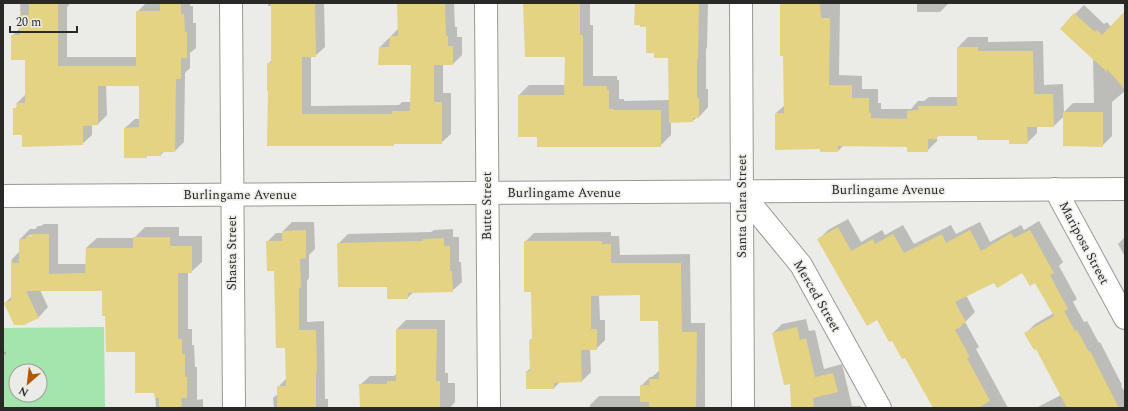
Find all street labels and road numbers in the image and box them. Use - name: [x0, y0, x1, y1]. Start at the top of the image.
- street label: Santa Clara Street: [732, 154, 752, 258]
- street label: Butte Street: [477, 171, 497, 240]
- street label: Burlingame Avenue: [831, 180, 945, 200]
- street label: Burlingame Avenue: [507, 183, 621, 203]
- street label: Burlingame Avenue: [183, 185, 297, 205]
- street label: Mariposa Street: [1054, 198, 1115, 289]
- street label: Shasta Street: [222, 215, 242, 290]
- street label: Merced Street: [788, 256, 846, 336]

